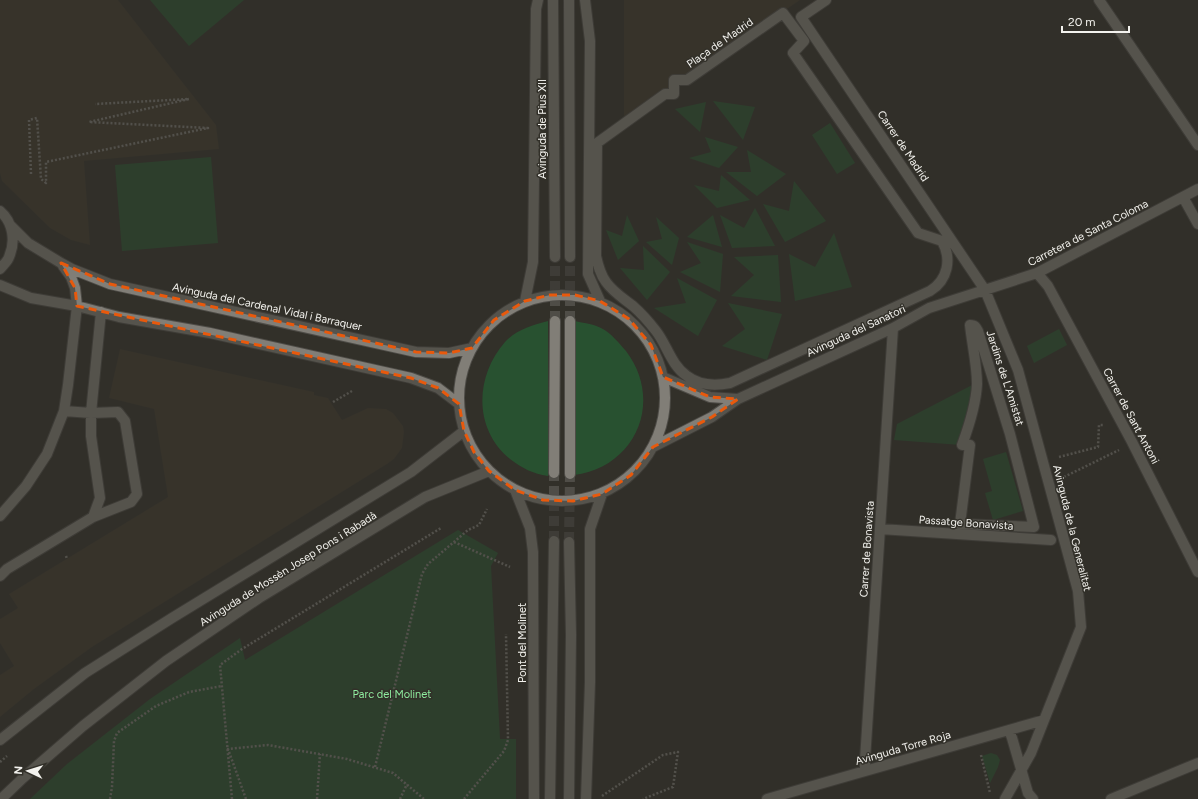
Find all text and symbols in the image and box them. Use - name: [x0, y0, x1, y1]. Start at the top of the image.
- scale bar: [1062, 8, 1129, 34]
- street label: Plaça de Madrid: [684, 15, 756, 71]
- text: 20 m: [1068, 15, 1096, 29]
- street label: Avinguda de Pius XII: [536, 79, 549, 179]
- street label: Carrer de Madrid: [874, 108, 932, 184]
- street label: Carretera de Santa Coloma: [1026, 197, 1150, 269]
- street label: Avinguda del Cardenal Vidal i Barraquer: [171, 281, 363, 334]
- street label: Avinguda del Sanatori: [805, 302, 907, 360]
- street label: Jardins de L'Amistat: [983, 329, 1027, 427]
- street label: Carrer de Sant Antoni: [1100, 366, 1162, 466]
- street label: Avinguda de la Generalitat: [1050, 463, 1094, 593]
- street label: Carrer de Bonavista: [857, 500, 877, 598]
- street label: Avinguda de Mossèn Josep Pons i Rabadà: [197, 509, 379, 629]
- street label: Passatge Bonavista: [918, 513, 1014, 533]
- street label: Pont del Molinet: [516, 603, 529, 683]
- park label: Parc del Molinet: [353, 688, 431, 701]
- street label: Avinguda Torre Roja: [854, 728, 952, 768]
- north arrow: [8, 751, 48, 791]
- text: N: [12, 766, 25, 775]

